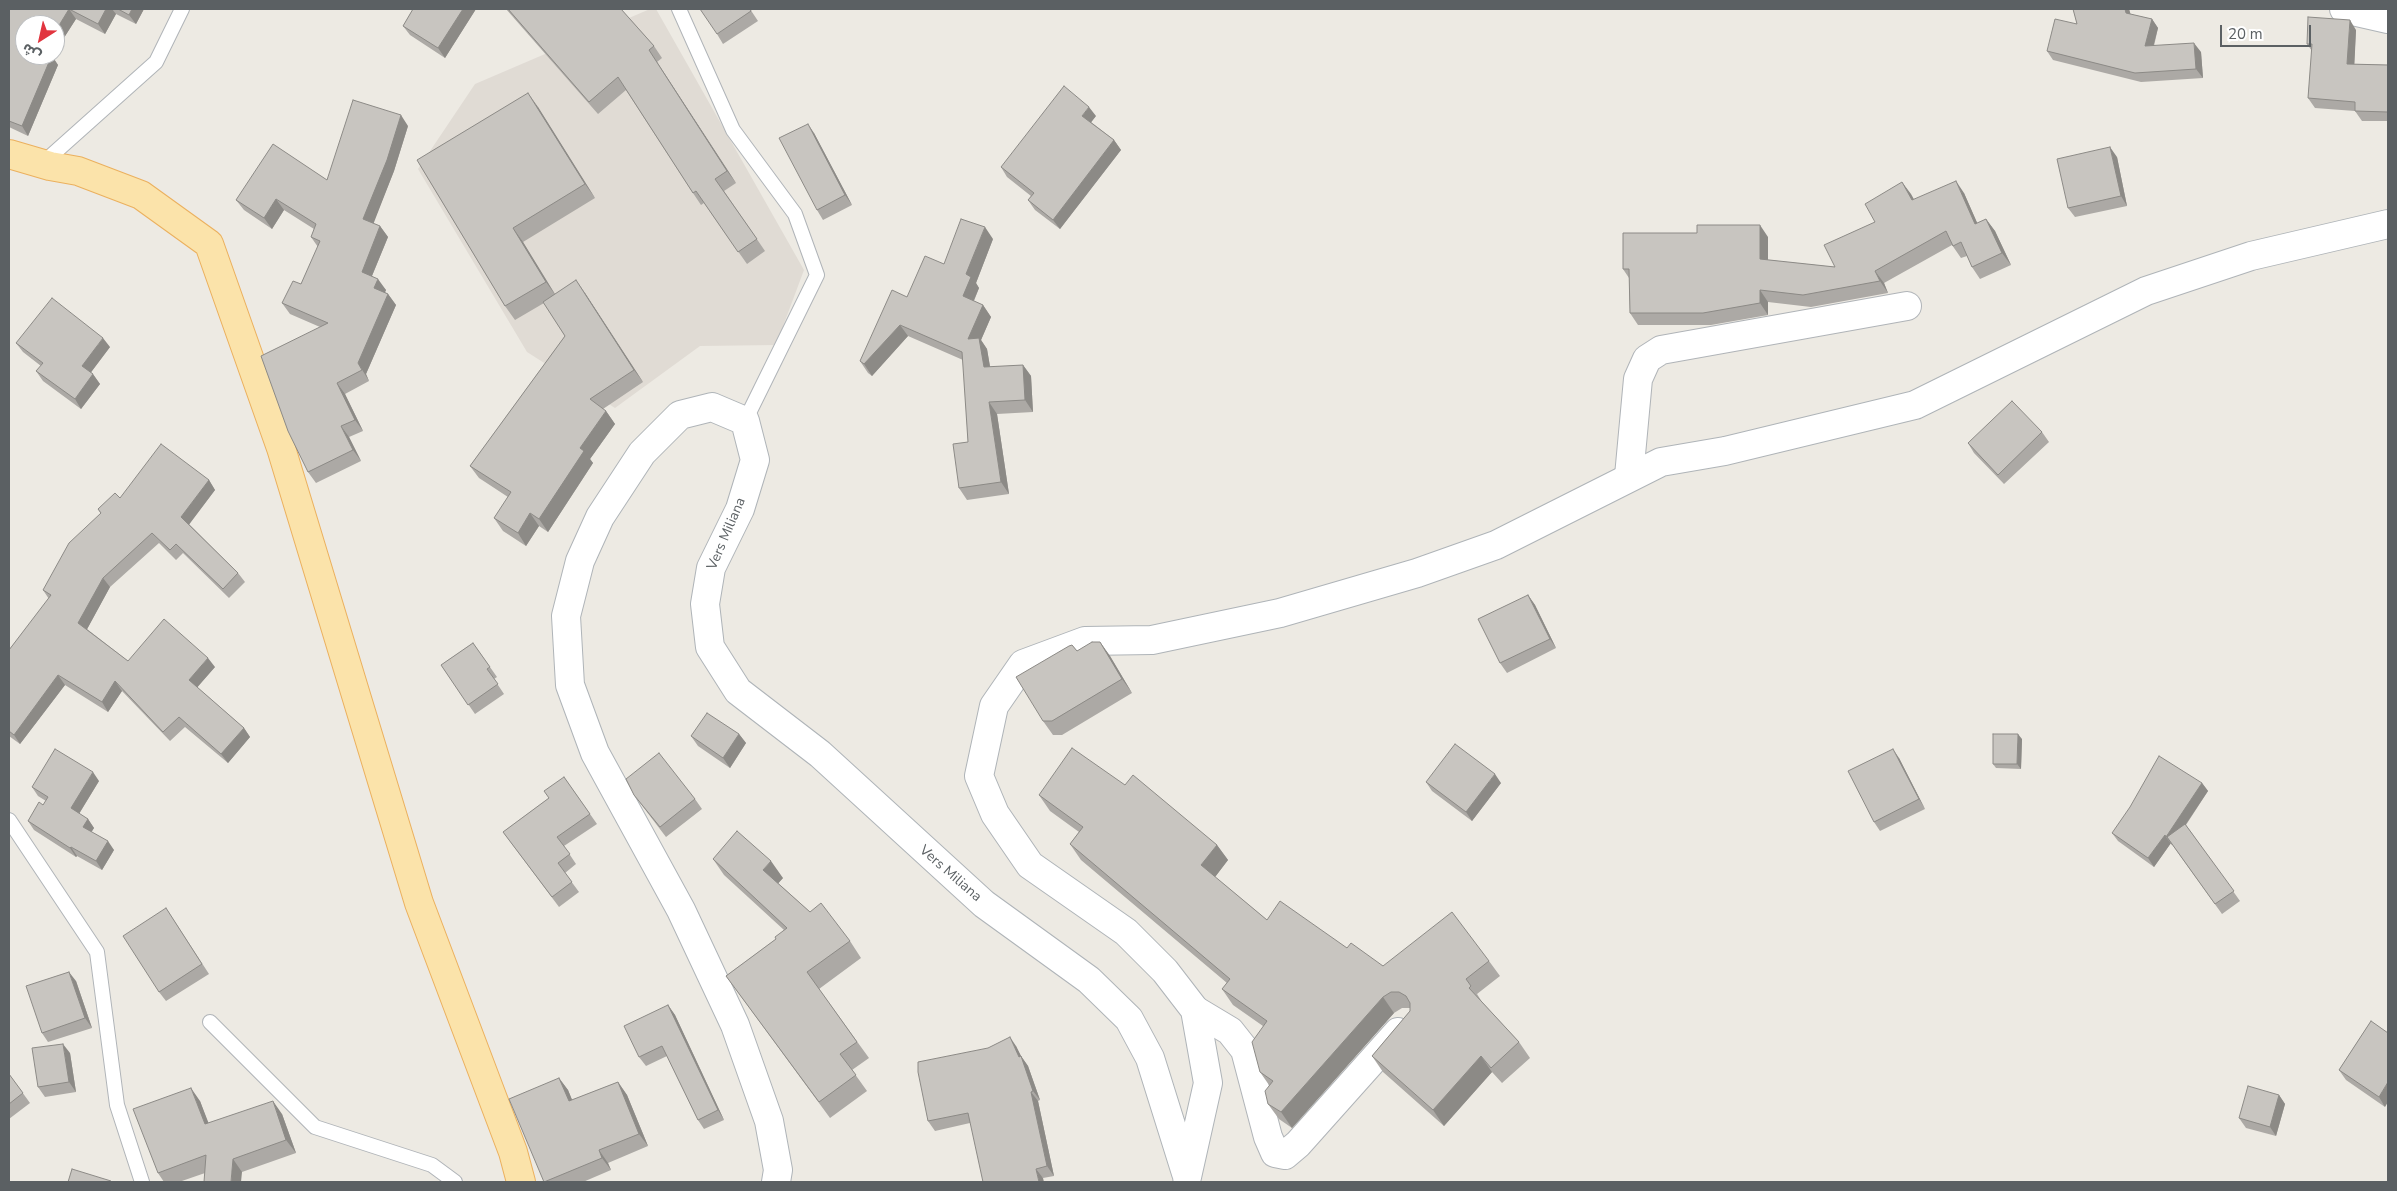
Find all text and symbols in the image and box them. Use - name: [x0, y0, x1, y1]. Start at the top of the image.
- north arrow: [15, 15, 65, 65]
- scale bar: [2222, 15, 2313, 47]
- text: 20 m: [2228, 24, 2263, 44]
- text: ش: [18, 39, 45, 65]
- street label: Vers Miliana: [704, 495, 750, 573]
- street label: Vers Miliana: [915, 842, 985, 906]

